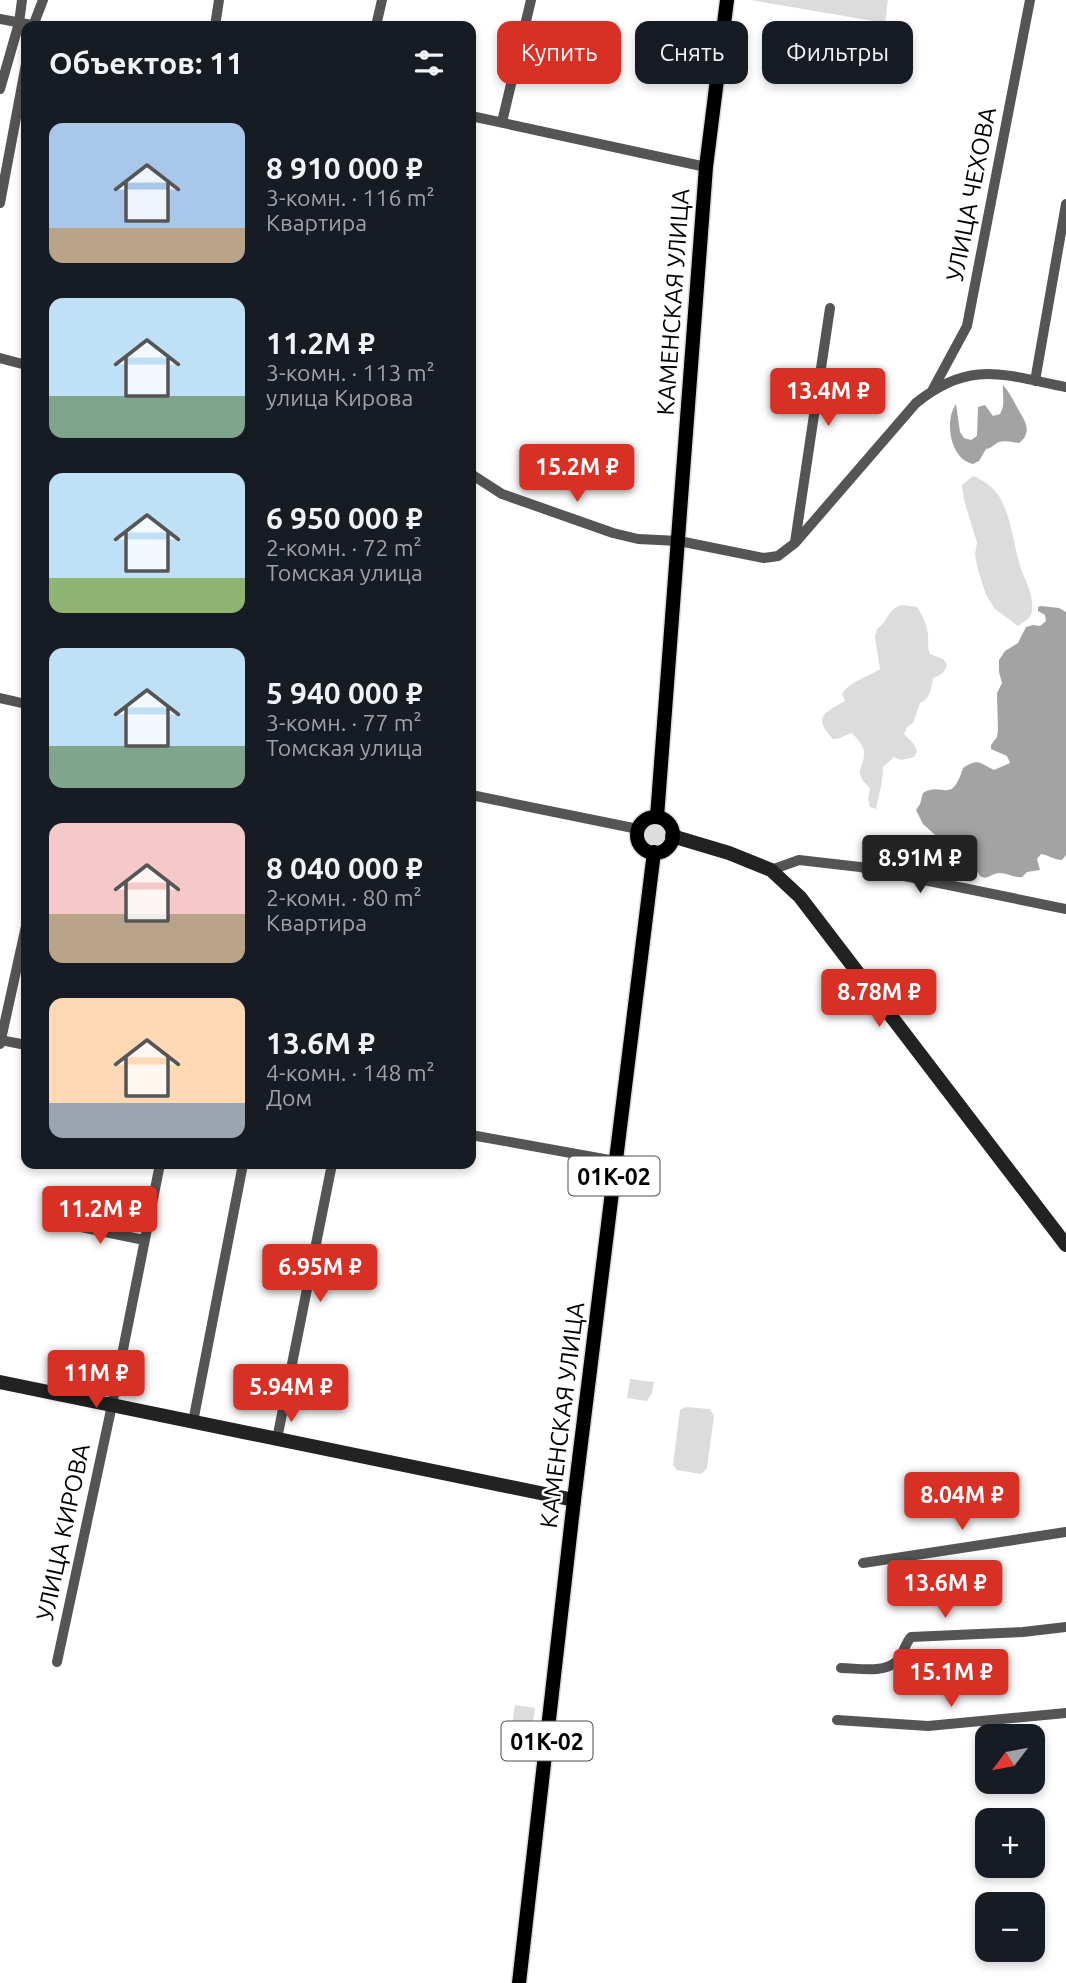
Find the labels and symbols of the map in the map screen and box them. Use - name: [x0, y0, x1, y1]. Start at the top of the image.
- street label: УЛИЦА ЧЕХОВА: [941, 104, 1001, 283]
- street label: КАМЕНСКАЯ УЛИЦА: [652, 187, 694, 416]
- pin: 13.4M ₽: [763, 368, 893, 428]
- pin: 15.2M ₽: [512, 444, 642, 504]
- pin: 8.91M ₽: [855, 836, 985, 895]
- pin: 8.78M ₽: [814, 970, 944, 1029]
- road number: 01К-02: [568, 1156, 660, 1196]
- pin: 11.2M ₽: [35, 1186, 165, 1246]
- pin: 6.95M ₽: [255, 1244, 385, 1304]
- street label: КАМЕНСКАЯ УЛИЦА: [535, 1300, 589, 1530]
- pin: 11M ₽: [47, 1350, 145, 1410]
- pin: 5.94M ₽: [226, 1364, 356, 1424]
- street label: УЛИЦА КИРОВА: [31, 1441, 95, 1623]
- pin: 8.04M ₽: [897, 1472, 1027, 1532]
- pin: 13.6M ₽: [880, 1560, 1010, 1620]
- pin: 15.1M ₽: [886, 1650, 1016, 1709]
- road number: 01К-02: [502, 1722, 592, 1760]
- north arrow: [975, 1724, 1045, 1794]

